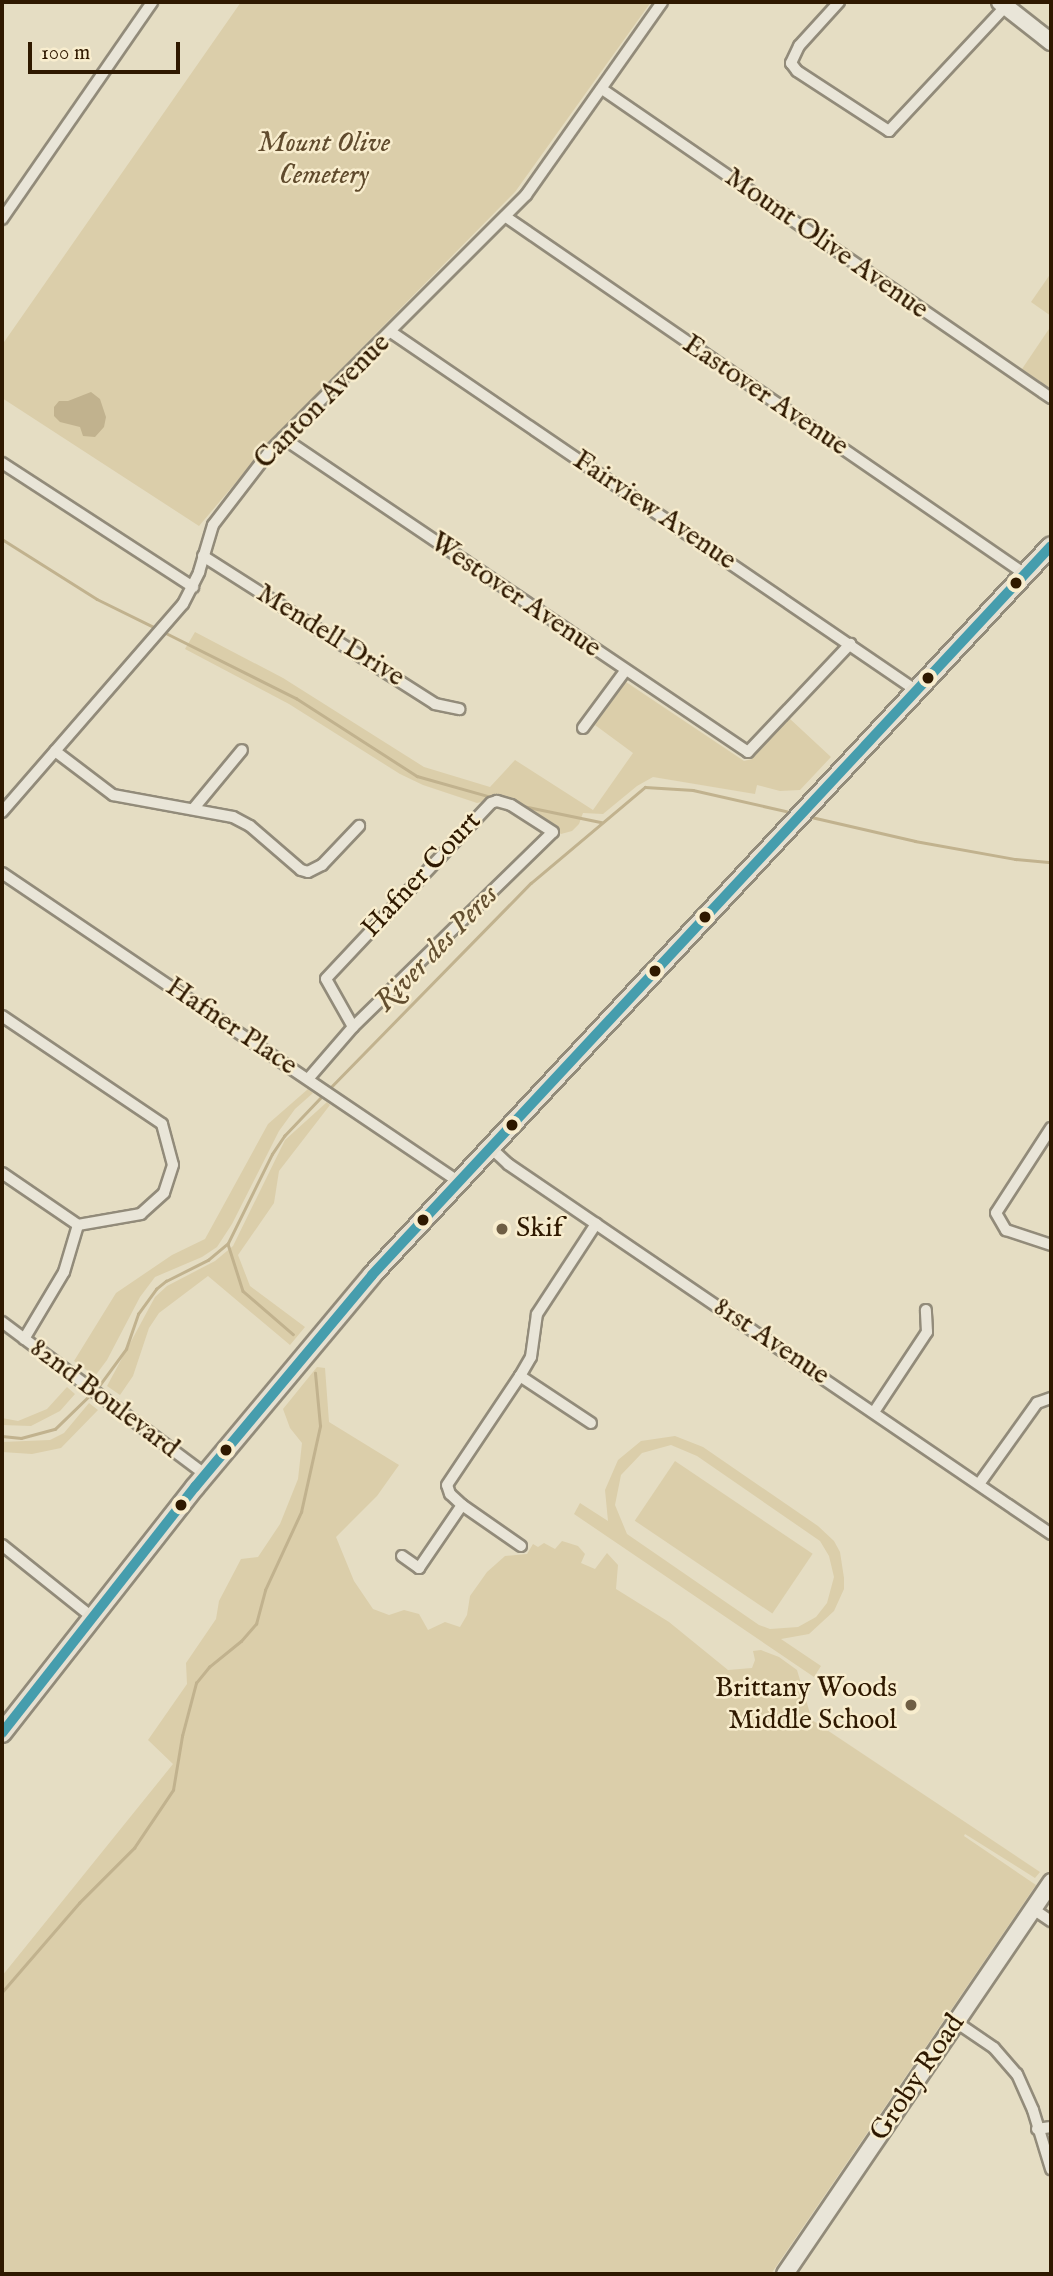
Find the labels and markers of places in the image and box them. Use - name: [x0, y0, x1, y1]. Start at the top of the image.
- unlabelled marker: [1009, 576, 1023, 590]
- unlabelled marker: [921, 671, 935, 685]
- unlabelled marker: [698, 910, 712, 924]
- unlabelled marker: [648, 964, 662, 978]
- unlabelled marker: [505, 1118, 519, 1132]
- place label: Skif: [516, 1212, 563, 1246]
- unlabelled marker: [416, 1213, 430, 1227]
- marker: Skif: [494, 1221, 510, 1237]
- unlabelled marker: [219, 1443, 233, 1457]
- unlabelled marker: [174, 1498, 188, 1512]
- place label: Brittany Woods Middle School: [715, 1672, 897, 1738]
- marker: Brittany Woods Middle School: [903, 1697, 919, 1713]

